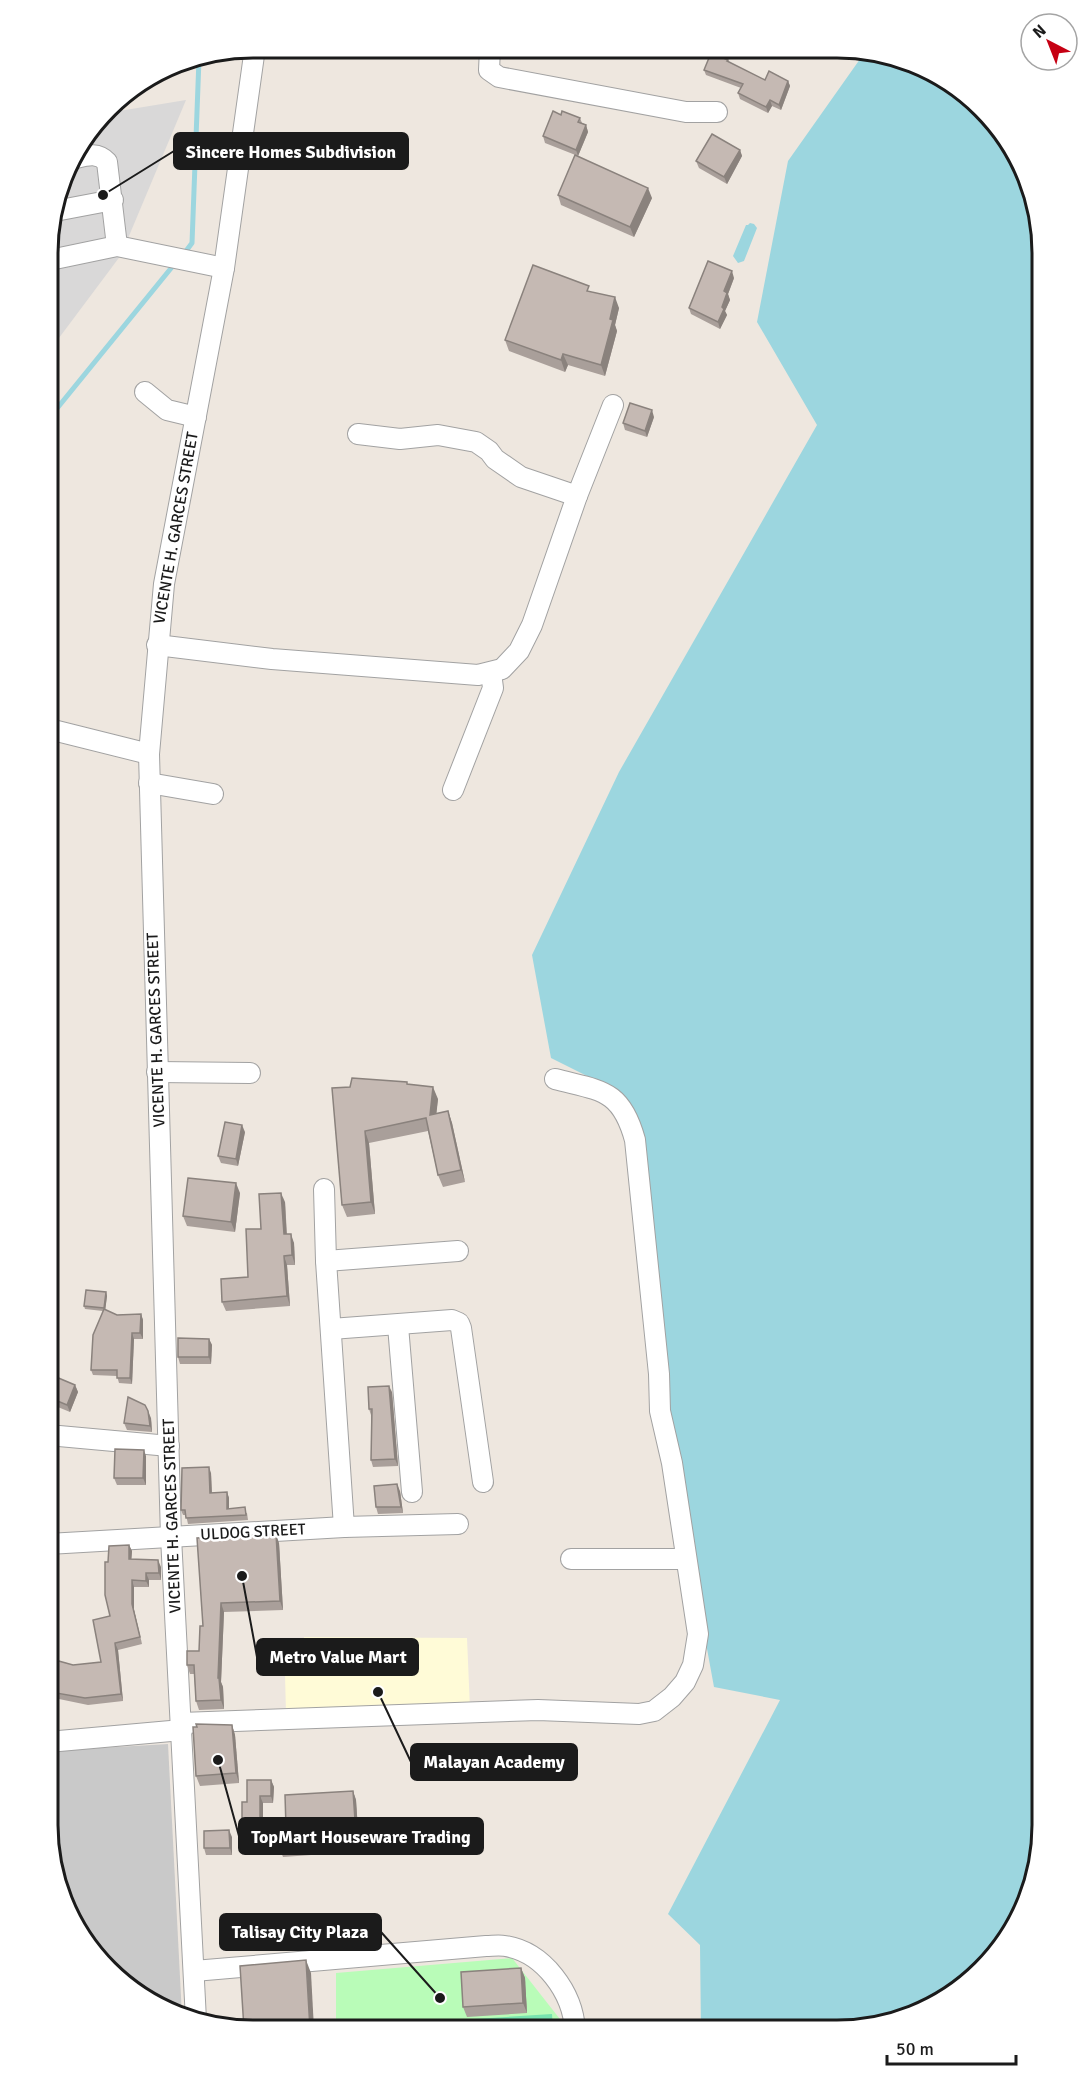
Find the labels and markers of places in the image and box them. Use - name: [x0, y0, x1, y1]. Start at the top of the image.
- callout: Sincere Homes Subdivision: [174, 133, 408, 169]
- callout: Metro Value Mart: [257, 1639, 418, 1675]
- callout: Malayan Academy: [411, 1744, 577, 1780]
- callout: TopMart Houseware Trading: [239, 1818, 483, 1854]
- callout: Talisay City Plaza: [220, 1914, 381, 1950]

